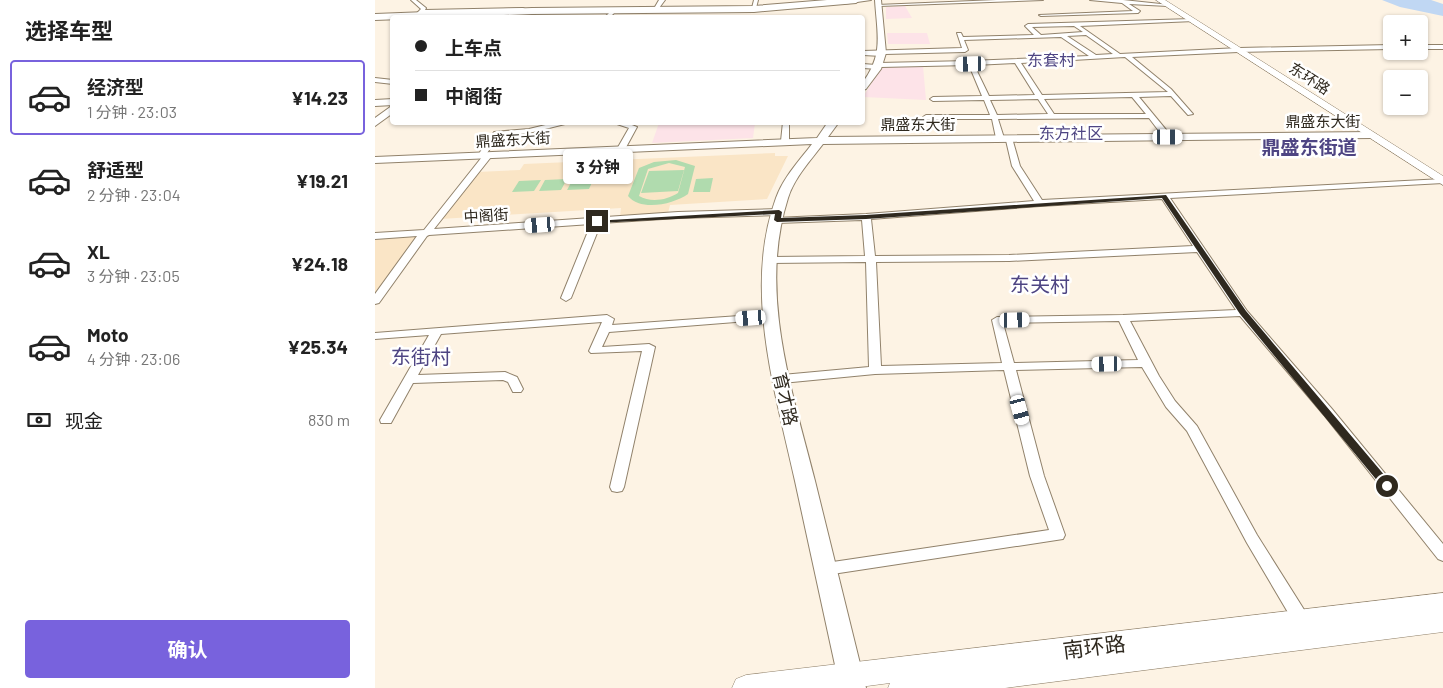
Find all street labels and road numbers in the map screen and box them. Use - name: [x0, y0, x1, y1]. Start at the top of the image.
- street label: 东环路: [1286, 58, 1334, 98]
- street label: 鼎盛东大街: [1285, 112, 1361, 130]
- street label: 鼎盛东大街: [880, 115, 956, 133]
- street label: 鼎盛东大街: [475, 128, 551, 150]
- street label: 中阁街: [463, 204, 509, 226]
- street label: 育才路: [769, 370, 803, 428]
- street label: 南环路: [1061, 630, 1127, 662]

